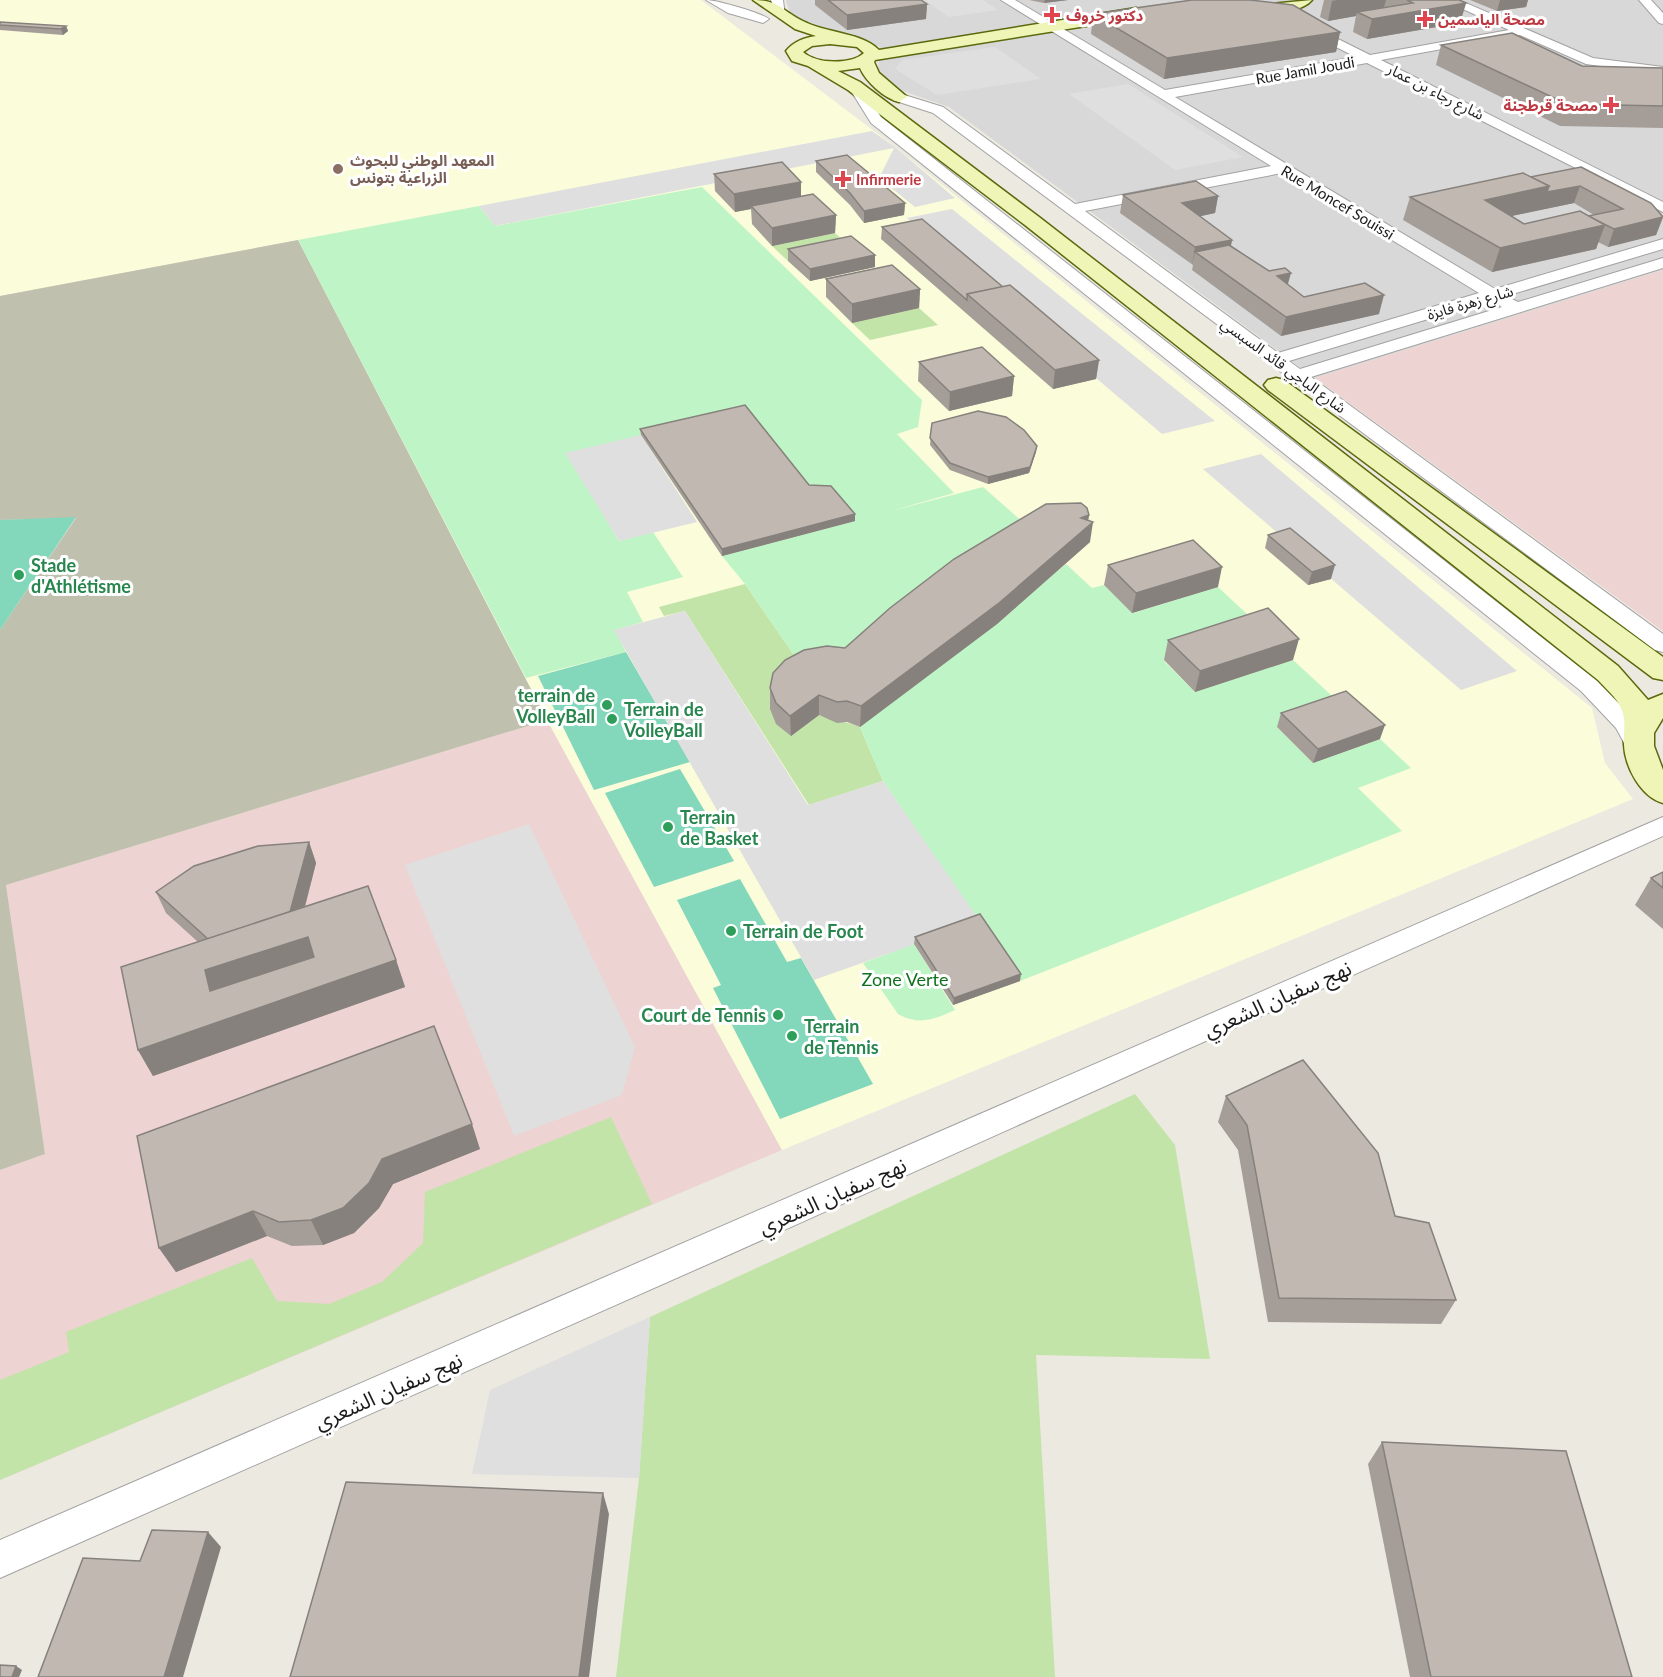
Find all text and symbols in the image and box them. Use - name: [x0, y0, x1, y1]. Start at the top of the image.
- marker: دكتور خروف: [1043, 6, 1061, 24]
- place label: دكتور خروف: [1066, 6, 1144, 25]
- marker: مصحة الياسمين: [1416, 10, 1434, 28]
- place label: مصحة الياسمين: [1438, 10, 1545, 29]
- street label: Rue Jamil Joudi: [1254, 52, 1356, 88]
- street label: شارع رجاء بن عمار: [1382, 58, 1488, 127]
- place label: مصحة قرطجنة: [1504, 96, 1598, 115]
- marker: مصحة قرطجنة: [1602, 96, 1620, 114]
- place label: المعهد الوطني للبحوث الزراعية بتونس: [350, 151, 494, 187]
- street label: Rue Moncef Souissi: [1278, 161, 1398, 243]
- marker: المعهد الوطني للبحوث الزراعية بتونس: [331, 162, 345, 176]
- marker: Infirmerie: [834, 170, 852, 188]
- place label: Infirmerie: [856, 170, 921, 188]
- street label: شارع زهرة فايزة: [1425, 281, 1516, 327]
- street label: شارع الباجي قائد السبسي: [1216, 314, 1350, 420]
- place label: Stade d'Athlétisme: [31, 554, 131, 597]
- marker: Stade d'Athlétisme: [12, 568, 26, 582]
- place label: terrain de VolleyBall: [515, 684, 595, 727]
- marker: terrain de VolleyBall: [600, 698, 614, 712]
- place label: Terrain de VolleyBall: [623, 698, 704, 741]
- marker: Terrain de VolleyBall: [605, 712, 619, 726]
- place label: Terrain de Basket: [680, 806, 759, 849]
- marker: Terrain de Basket: [661, 820, 675, 834]
- place label: Terrain de Foot: [743, 920, 864, 942]
- marker: Terrain de Foot: [724, 924, 738, 938]
- street label: نهج سفيان الشعري: [1199, 954, 1357, 1046]
- park label: Zone Verte: [862, 968, 948, 990]
- place label: Court de Tennis: [641, 1004, 766, 1026]
- marker: Court de Tennis: [771, 1008, 785, 1022]
- place label: Terrain de Tennis: [804, 1015, 879, 1058]
- marker: Terrain de Tennis: [785, 1029, 799, 1043]
- street label: نهج سفيان الشعري: [754, 1151, 912, 1243]
- street label: نهج سفيان الشعري: [310, 1346, 468, 1438]

